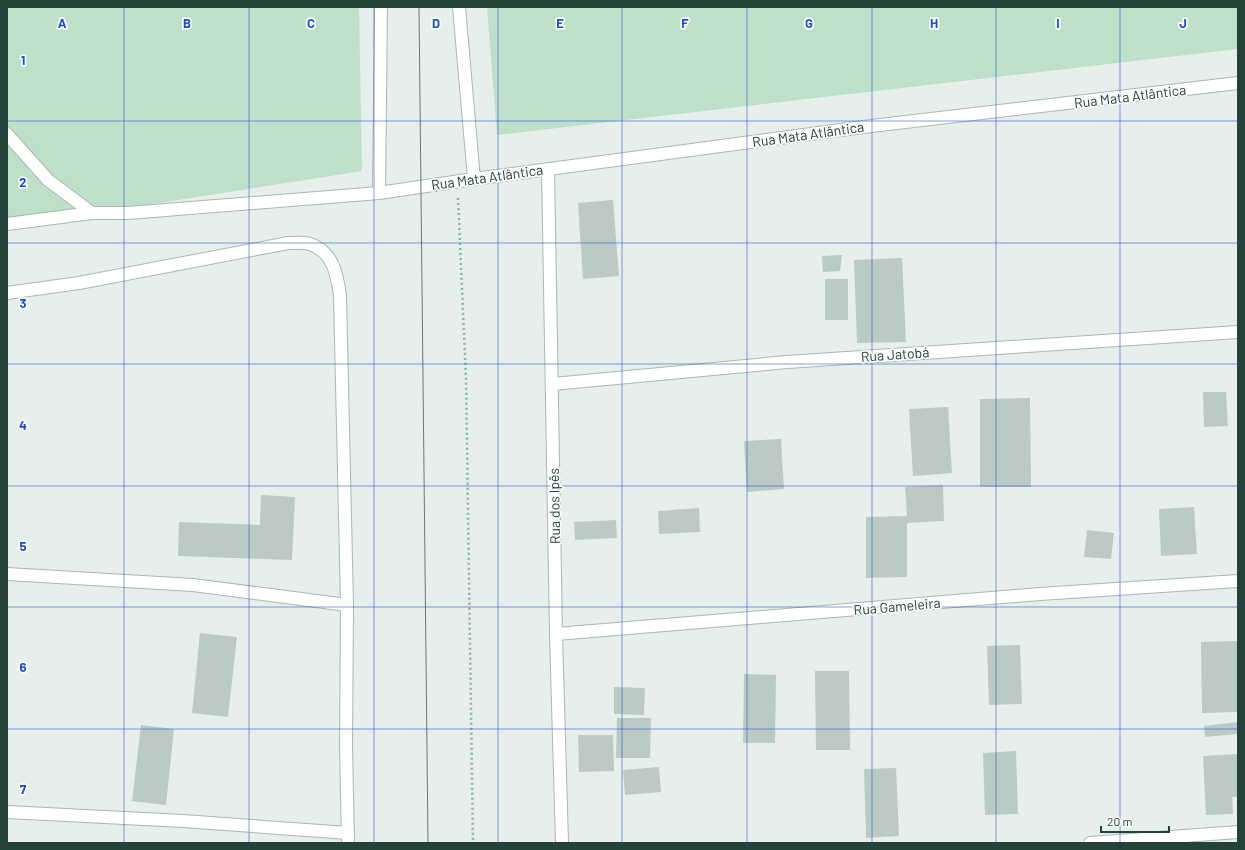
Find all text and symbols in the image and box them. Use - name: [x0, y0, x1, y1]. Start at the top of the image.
- text: A: [58, 15, 67, 31]
- text: B: [183, 15, 191, 31]
- text: C: [307, 15, 315, 31]
- text: D: [432, 15, 440, 31]
- text: E: [556, 15, 564, 31]
- text: F: [681, 15, 689, 31]
- text: G: [805, 15, 813, 31]
- text: H: [930, 15, 938, 31]
- text: I: [1056, 15, 1060, 31]
- text: J: [1179, 15, 1187, 31]
- text: 1: [21, 52, 25, 68]
- street label: Rua Mata Atlântica: [1073, 81, 1187, 111]
- street label: Rua Mata Atlântica: [751, 118, 865, 150]
- street label: Rua Mata Atlântica: [430, 161, 544, 193]
- text: 2: [19, 174, 27, 190]
- text: 3: [19, 295, 27, 311]
- street label: Rua Jatobá: [860, 343, 930, 365]
- text: 4: [19, 417, 27, 433]
- street label: Rua dos Ipês: [545, 468, 563, 544]
- text: 5: [19, 538, 27, 554]
- street label: Rua Gameleira: [853, 594, 941, 618]
- text: 6: [20, 659, 27, 675]
- text: 7: [20, 781, 27, 797]
- scale bar: [1101, 808, 1169, 834]
- text: 20 m: [1107, 814, 1133, 828]

